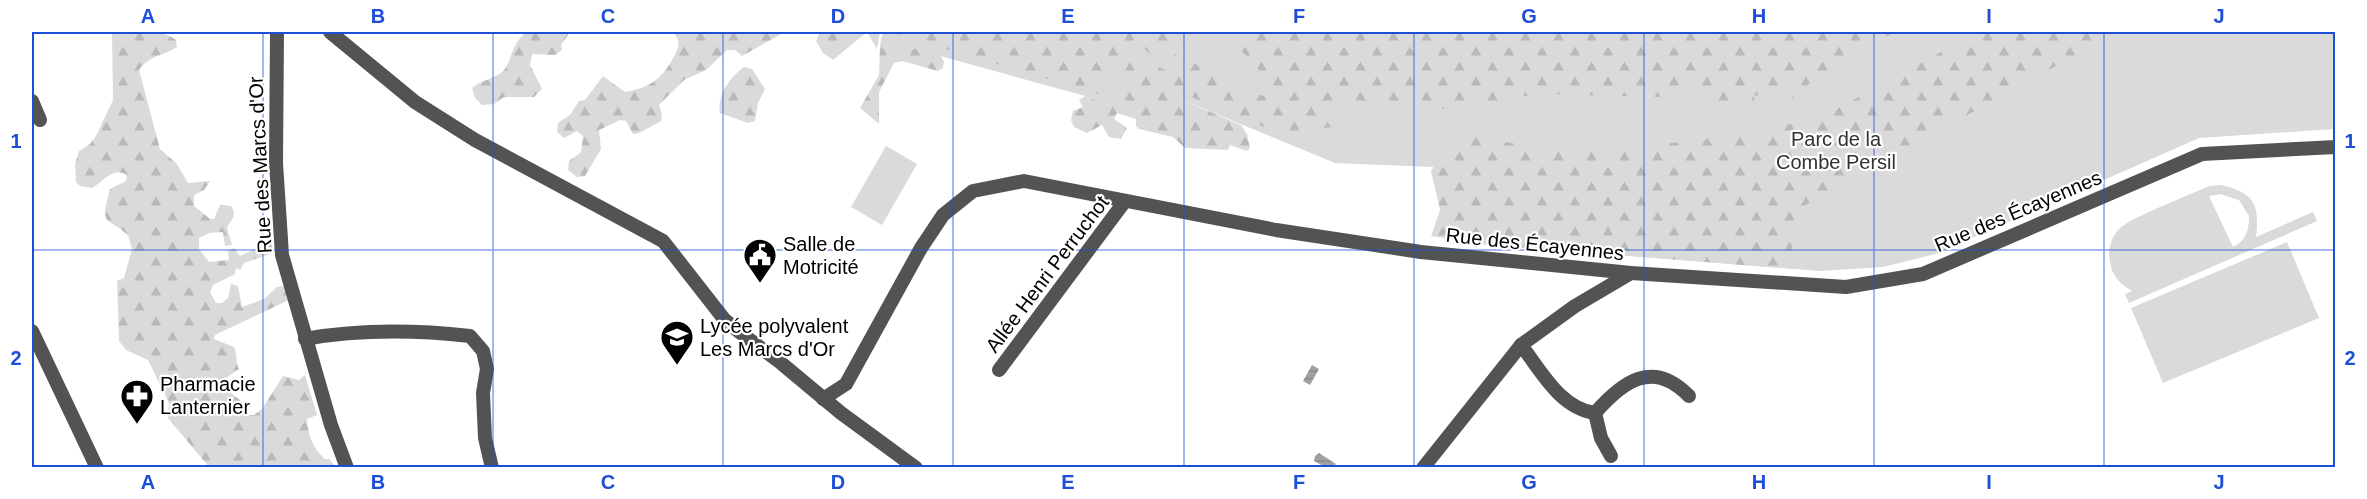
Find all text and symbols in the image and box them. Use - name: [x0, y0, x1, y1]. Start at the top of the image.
- text: A: [141, 5, 155, 27]
- text: B: [371, 5, 385, 27]
- text: C: [601, 5, 615, 27]
- text: D: [831, 5, 845, 27]
- text: E: [1061, 5, 1075, 27]
- text: F: [1293, 5, 1305, 27]
- text: G: [1521, 5, 1537, 27]
- text: H: [1752, 5, 1766, 27]
- text: I: [1986, 5, 1992, 27]
- text: J: [2213, 5, 2225, 27]
- street label: Rue des Marcs d'Or: [244, 76, 276, 254]
- park label: Parc de la Combe Persil: [1776, 128, 1896, 173]
- text: 1: [10, 130, 22, 152]
- text: 1: [2344, 130, 2356, 152]
- street label: Rue des Écayennes: [1931, 166, 2105, 256]
- street label: Allée Henri Perruchot: [981, 191, 1113, 357]
- street label: Rue des Écayennes: [1445, 224, 1625, 264]
- place label: Salle de Motricité: [783, 233, 859, 278]
- public building icon: Salle de Motricité: [742, 237, 778, 284]
- place label: Lycée polyvalent Les Marcs d'Or: [700, 315, 849, 360]
- school or university icon: Lycée polyvalent Les Marcs d'Or: [659, 319, 695, 366]
- text: 2: [10, 347, 22, 369]
- text: 2: [2344, 347, 2356, 369]
- place label: Pharmacie Lanternier: [160, 373, 256, 418]
- pharmacy icon: Pharmacie Lanternier: [119, 378, 155, 425]
- text: A: [141, 471, 155, 493]
- text: B: [371, 471, 385, 493]
- text: C: [601, 471, 615, 493]
- text: D: [831, 471, 845, 493]
- text: E: [1061, 471, 1075, 493]
- text: F: [1293, 471, 1305, 493]
- text: G: [1521, 471, 1537, 493]
- text: H: [1752, 471, 1766, 493]
- text: I: [1986, 471, 1992, 493]
- text: J: [2213, 471, 2225, 493]

